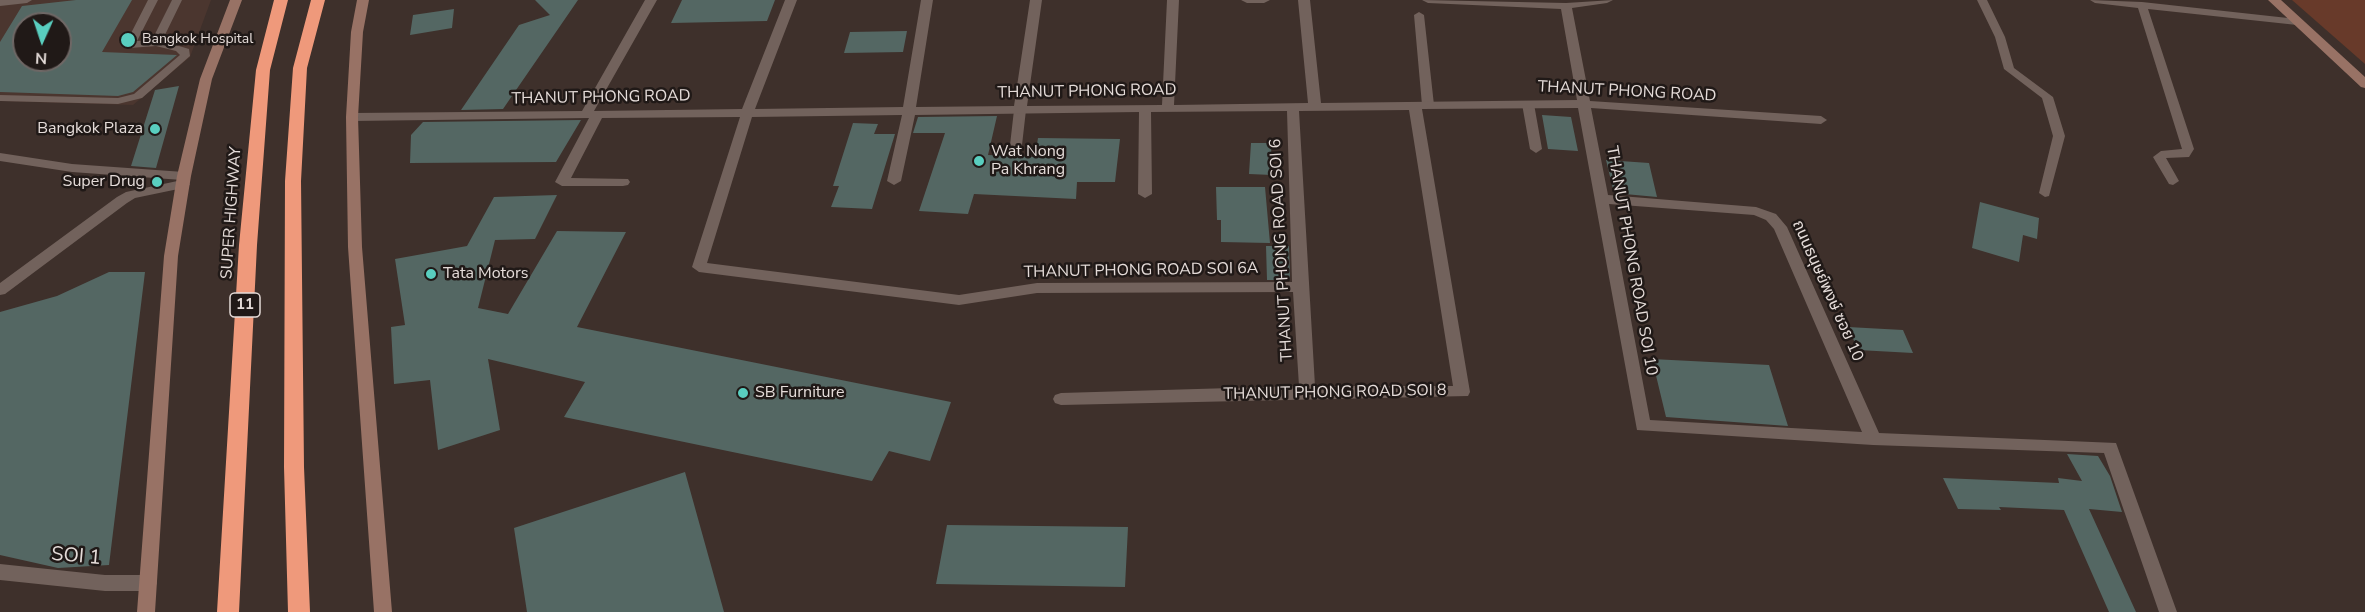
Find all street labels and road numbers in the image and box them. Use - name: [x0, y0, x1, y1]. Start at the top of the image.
- street label: THANUT PHONG ROAD: [1537, 78, 1717, 106]
- street label: THANUT PHONG ROAD: [997, 81, 1177, 103]
- street label: THANUT PHONG ROAD: [511, 87, 691, 109]
- street label: THANUT PHONG ROAD SOI 6: [1267, 138, 1297, 362]
- street label: THANUT PHONG ROAD SOI 10: [1601, 145, 1661, 377]
- street label: SUPER HIGHWAY: [218, 146, 246, 280]
- street label: ถนนธนุษย์พงษ์ ซอย 10: [1787, 217, 1867, 365]
- street label: THANUT PHONG ROAD SOI 6A: [1023, 259, 1259, 283]
- road number: 11: [230, 293, 260, 317]
- street label: THANUT PHONG ROAD SOI 8: [1223, 381, 1447, 405]
- street label: SOI 1: [50, 543, 102, 571]

